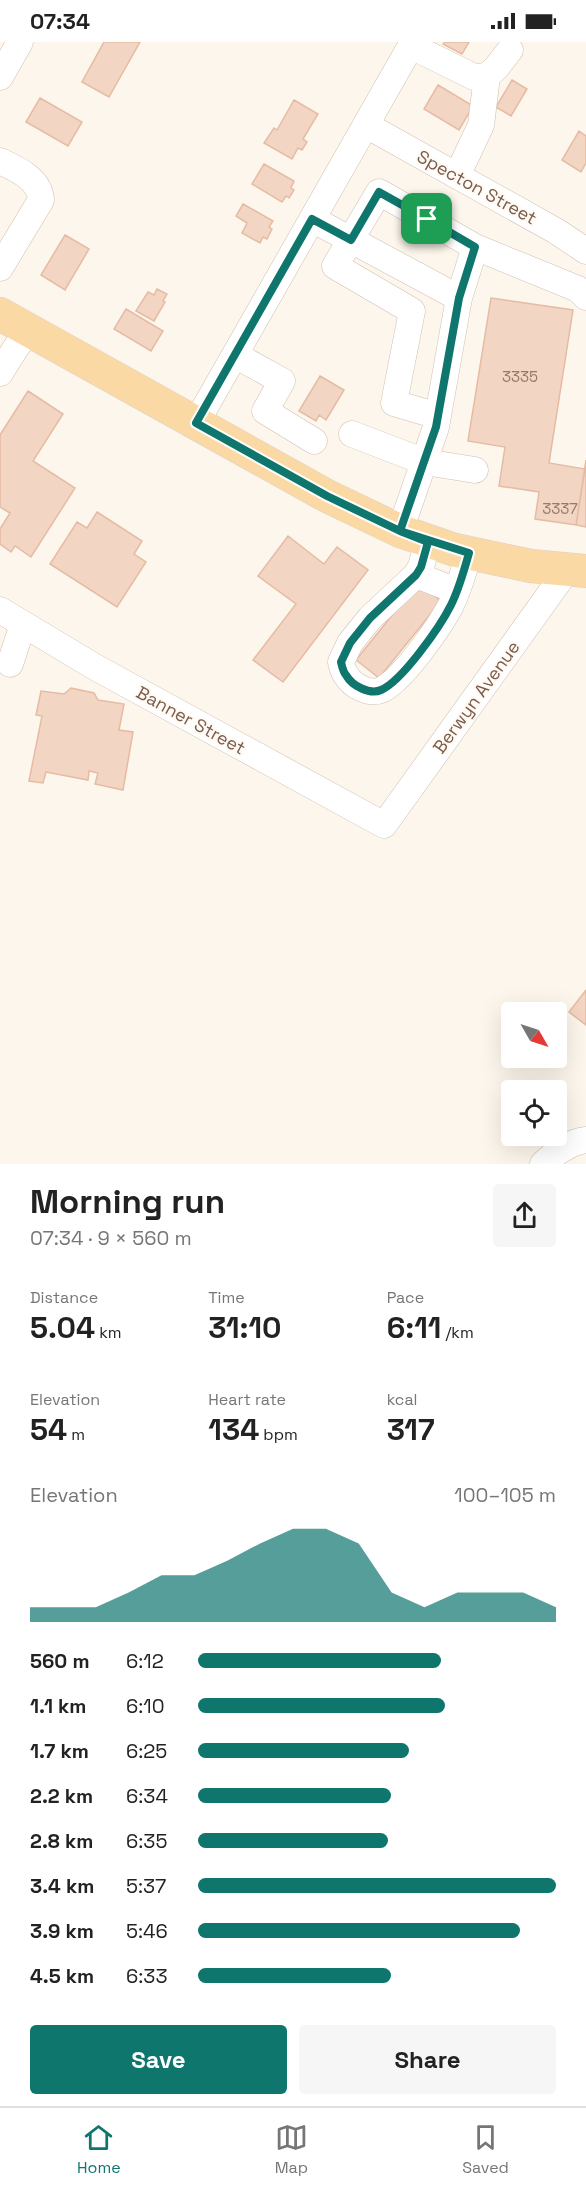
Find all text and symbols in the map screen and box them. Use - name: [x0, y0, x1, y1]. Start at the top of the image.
- text: 07:34: [30, 7, 90, 35]
- street label: Specton Street: [413, 145, 541, 229]
- pin: [401, 193, 452, 244]
- icon: arrive: [410, 202, 443, 235]
- house number: 3335: [502, 367, 538, 386]
- house number: 3337: [542, 499, 578, 518]
- street label: Berwyn Avenue: [427, 636, 525, 758]
- street label: Banner Street: [132, 681, 250, 759]
- north arrow: [501, 1002, 567, 1068]
- map controls: [501, 1002, 567, 1146]
- button: locate: [501, 1080, 567, 1146]
- text: Morning run: [30, 1181, 225, 1223]
- button: share: [493, 1184, 556, 1247]
- text: 07:34 · 9 × 560 m: [30, 1225, 192, 1251]
- text: Distance: [30, 1287, 98, 1308]
- text: Time: [208, 1287, 245, 1308]
- text: Pace: [387, 1287, 424, 1308]
- text: 5.04: [30, 1308, 95, 1347]
- text: 31:10: [208, 1308, 282, 1347]
- text: 6:11: [387, 1308, 441, 1347]
- text: km: [95, 1322, 122, 1343]
- text: /km: [441, 1322, 474, 1343]
- text: Elevation: [30, 1389, 100, 1410]
- text: Heart rate: [208, 1389, 286, 1410]
- text: kcal: [387, 1389, 418, 1410]
- text: 54: [30, 1410, 67, 1449]
- text: 134: [208, 1410, 259, 1449]
- text: 317: [387, 1410, 435, 1449]
- text: m: [67, 1424, 85, 1445]
- text: bpm: [259, 1424, 298, 1445]
- text: Elevation: [30, 1482, 118, 1508]
- text: 100–105 m: [454, 1482, 556, 1508]
- text: 560 m: [30, 1648, 89, 1674]
- text: 6:12: [126, 1648, 164, 1674]
- text: 1.1 km: [30, 1693, 86, 1719]
- text: 6:10: [126, 1693, 164, 1719]
- text: 1.7 km: [30, 1738, 89, 1764]
- text: 6:25: [126, 1738, 167, 1764]
- text: 2.2 km: [30, 1783, 93, 1809]
- text: 6:34: [126, 1783, 168, 1809]
- text: 2.8 km: [30, 1828, 93, 1854]
- text: 6:35: [126, 1828, 167, 1854]
- text: 3.4 km: [30, 1873, 94, 1899]
- text: 5:37: [126, 1873, 166, 1899]
- text: 3.9 km: [30, 1918, 94, 1944]
- text: 5:46: [126, 1918, 168, 1944]
- text: 4.5 km: [30, 1963, 94, 1989]
- text: 6:33: [126, 1963, 167, 1989]
- button: Save: [30, 2025, 287, 2094]
- button: Share: [299, 2025, 556, 2094]
- tab: Home: [77, 2121, 121, 2178]
- tab: Map: [275, 2121, 308, 2178]
- tab: Saved: [462, 2121, 509, 2178]

